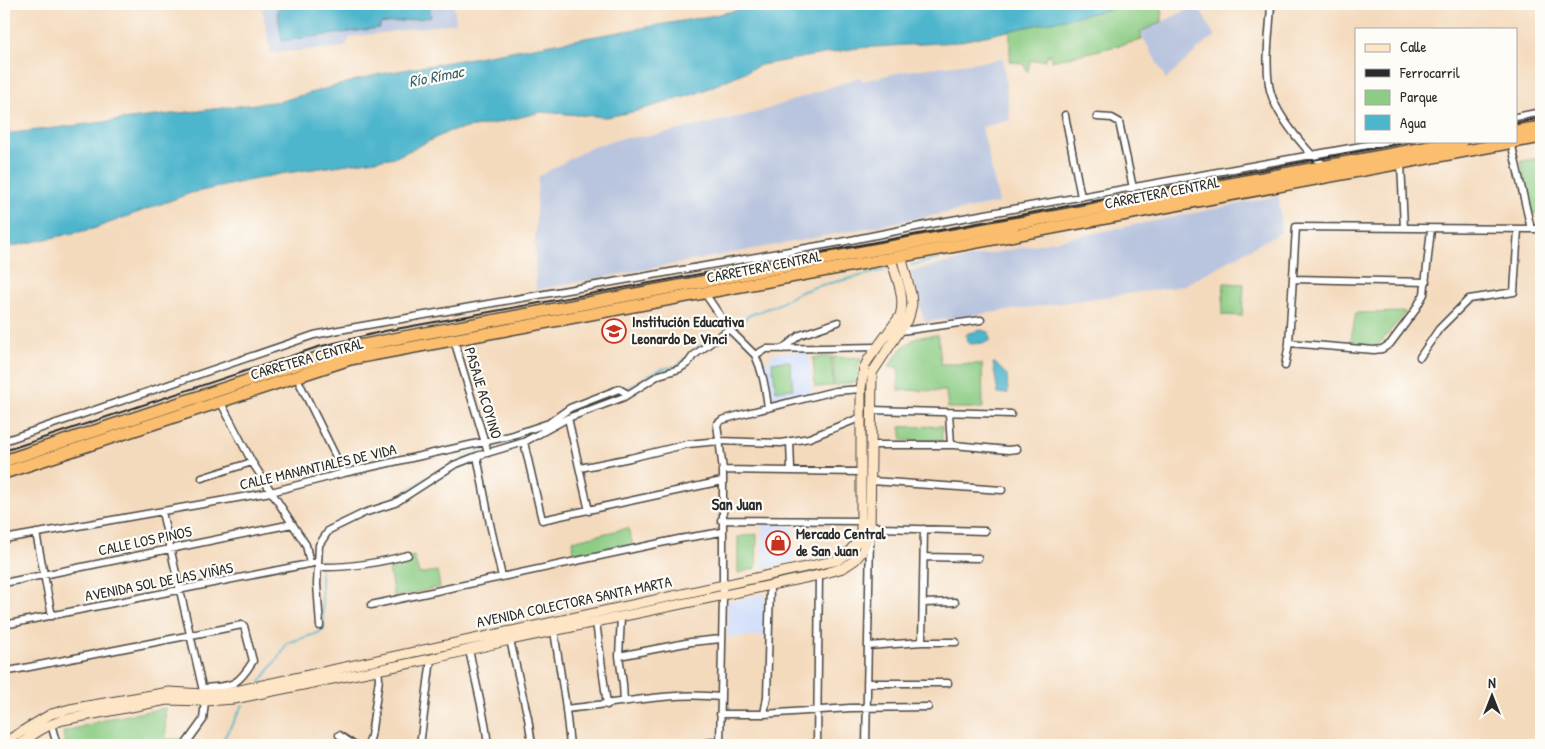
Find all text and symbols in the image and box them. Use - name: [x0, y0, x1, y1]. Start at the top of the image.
- legend: [1355, 28, 1518, 142]
- text: Calle: [1400, 36, 1427, 57]
- water label: Río Rímac: [407, 60, 467, 92]
- text: Ferrocarril: [1399, 62, 1460, 83]
- text: Parque: [1400, 86, 1438, 107]
- text: Agua: [1400, 112, 1426, 133]
- street label: CARRETERA CENTRAL: [1103, 171, 1222, 214]
- street label: CARRETERA CENTRAL: [705, 245, 824, 288]
- place label: Institución Educativa Leonardo De Vinci: [632, 311, 744, 349]
- school or university icon: Institución Educativa Leonardo De Vinci: [601, 318, 627, 344]
- street label: CARRETERA CENTRAL: [248, 332, 366, 385]
- street label: PASAJE ACOYINO: [460, 344, 507, 441]
- street label: CALLE MANANTIALES DE VIDA: [237, 438, 399, 495]
- district label: San Juan: [712, 493, 762, 515]
- street label: CALLE LOS PINOS: [96, 520, 194, 561]
- place label: Mercado Central de San Juan: [796, 523, 887, 561]
- shop icon: Mercado Central de San Juan: [765, 530, 791, 556]
- street label: AVENIDA SOL DE LAS VIÑAS: [83, 557, 235, 606]
- street label: AVENIDA COLECTORA SANTA MARTA: [474, 570, 674, 632]
- north arrow: [1468, 672, 1518, 722]
- text: N: [1488, 673, 1496, 692]

